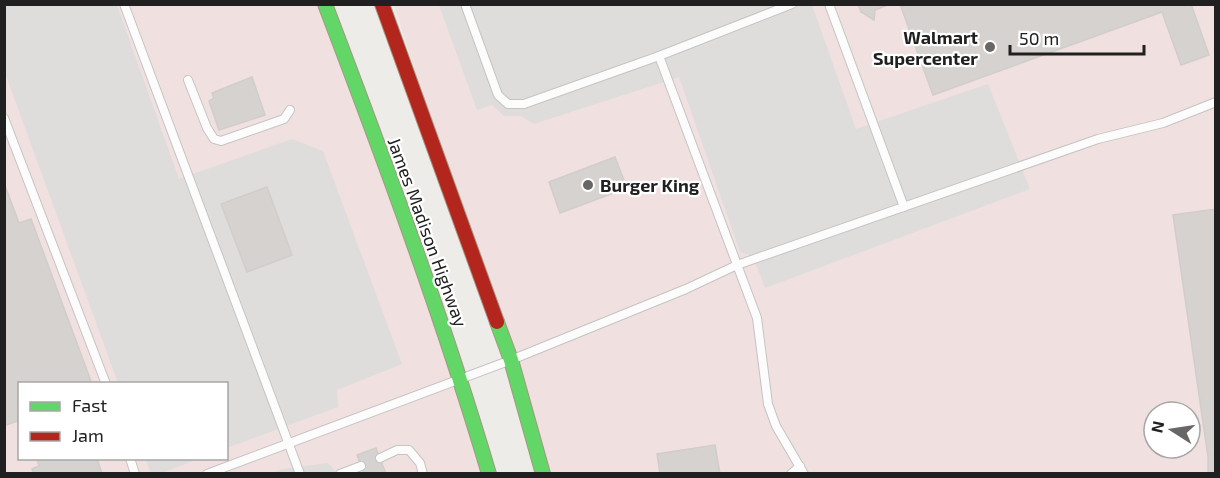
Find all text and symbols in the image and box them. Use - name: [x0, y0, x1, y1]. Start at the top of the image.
- scale bar: [1010, 18, 1144, 56]
- place label: Walmart Supercenter: [873, 26, 979, 69]
- text: 50 m: [1019, 27, 1059, 49]
- marker: Walmart Supercenter: [983, 40, 997, 54]
- street label: James Madison Highway: [383, 134, 473, 330]
- place label: Burger King: [600, 174, 700, 196]
- marker: Burger King: [581, 178, 595, 192]
- legend: [18, 382, 228, 460]
- text: Fast: [72, 394, 107, 416]
- north arrow: [1142, 400, 1202, 460]
- text: N: [1146, 419, 1167, 434]
- text: Jam: [72, 424, 104, 446]

